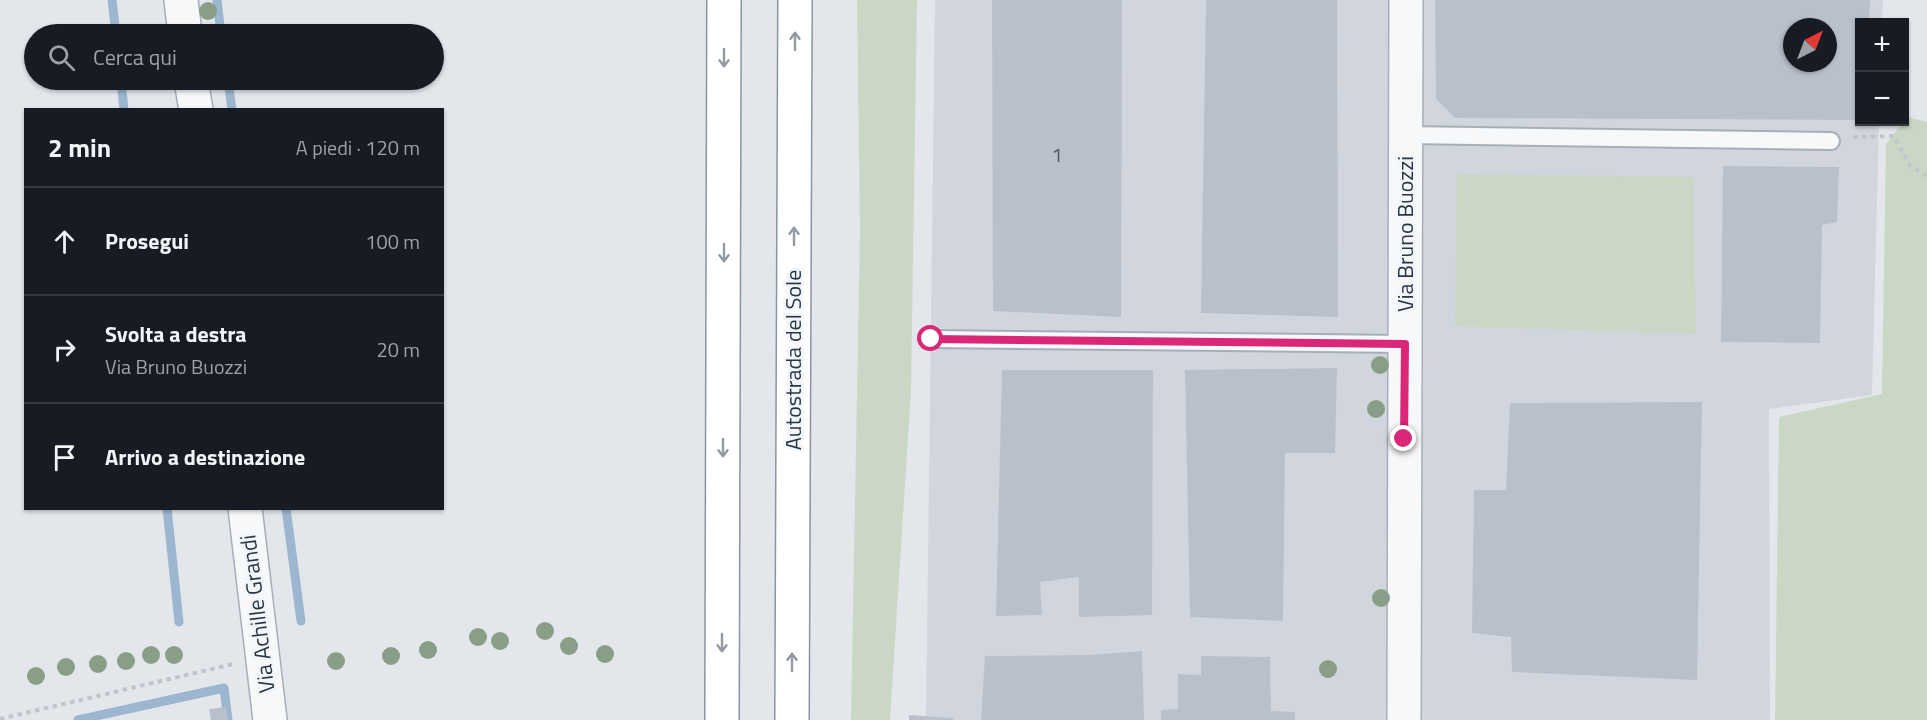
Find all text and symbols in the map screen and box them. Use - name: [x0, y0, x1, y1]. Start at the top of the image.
- north arrow: [1783, 18, 1837, 72]
- map controls: [1855, 18, 1909, 126]
- button: +: [1855, 18, 1909, 72]
- search box: [24, 24, 444, 90]
- one-way arrow: [789, 31, 801, 51]
- text: Cerca qui: [93, 40, 177, 74]
- icon: search: [45, 41, 78, 74]
- one-way arrow: [718, 48, 730, 68]
- button: −: [1855, 72, 1909, 126]
- text: 2 min: [48, 128, 111, 167]
- text: A piedi · 120 m: [296, 132, 420, 163]
- house number: 1: [1051, 139, 1063, 170]
- street label: Via Bruno Buozzi: [1388, 156, 1422, 312]
- text: Prosegui: [105, 224, 189, 258]
- icon: ahead: [48, 225, 81, 258]
- text: 100 m: [365, 226, 420, 257]
- one-way arrow: [788, 226, 800, 246]
- one-way arrow: [718, 243, 730, 263]
- street label: Autostrada del Sole: [776, 270, 810, 450]
- text: Svolta a destra: [105, 317, 247, 351]
- route start: [917, 325, 943, 351]
- icon: right: [48, 333, 81, 366]
- text: 20 m: [376, 334, 420, 365]
- text: Via Bruno Buozzi: [105, 351, 247, 382]
- route end: [1390, 425, 1416, 451]
- one-way arrow: [717, 438, 729, 458]
- text: Arrivo a destinazione: [105, 440, 305, 474]
- icon: arrive: [48, 441, 81, 474]
- street label: Via Achille Grandi: [230, 533, 284, 695]
- one-way arrow: [716, 633, 728, 653]
- one-way arrow: [786, 652, 798, 672]

